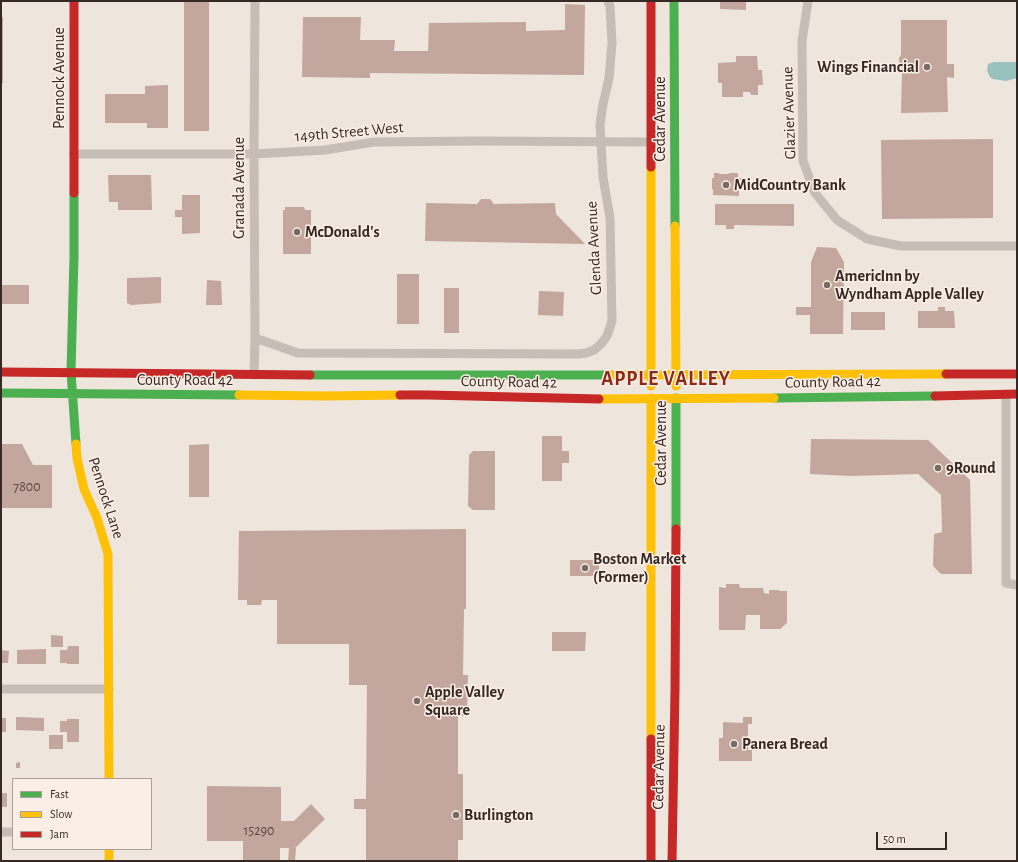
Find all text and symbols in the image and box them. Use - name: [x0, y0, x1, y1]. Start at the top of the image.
- street label: Pennock Avenue: [49, 27, 69, 129]
- place label: Wings Financial: [817, 57, 919, 77]
- marker: Wings Financial: [922, 62, 932, 72]
- street label: Glazier Avenue: [778, 66, 800, 160]
- street label: Cedar Avenue: [650, 76, 670, 162]
- street label: 149th Street West: [294, 118, 404, 146]
- street label: Granada Avenue: [229, 137, 249, 239]
- place label: MidCountry Bank: [734, 175, 846, 195]
- marker: MidCountry Bank: [721, 180, 731, 190]
- street label: Glenda Avenue: [582, 201, 606, 295]
- place label: McDonald's: [305, 222, 380, 242]
- marker: McDonald's: [292, 227, 302, 237]
- place label: AmericInn by Wyndham Apple Valley: [835, 266, 984, 304]
- marker: AmericInn by Wyndham Apple Valley: [822, 280, 832, 290]
- district label: APPLE VALLEY: [601, 367, 731, 391]
- street label: County Road 42: [137, 370, 233, 390]
- street label: County Road 42: [461, 372, 557, 392]
- street label: County Road 42: [785, 372, 881, 392]
- street label: Cedar Avenue: [651, 400, 671, 486]
- street label: Pennock Lane: [84, 455, 128, 541]
- place label: 9Round: [946, 458, 996, 478]
- marker: 9Round: [933, 463, 943, 473]
- house number: 7800: [13, 479, 41, 495]
- place label: Boston Market (Former): [593, 549, 686, 587]
- marker: Boston Market (Former): [580, 563, 590, 573]
- place label: Apple Valley Square: [425, 682, 504, 720]
- marker: Apple Valley Square: [412, 696, 422, 706]
- street label: Cedar Avenue: [649, 724, 669, 810]
- place label: Panera Bread: [742, 734, 828, 754]
- marker: Panera Bread: [729, 739, 739, 749]
- legend: [12, 778, 152, 850]
- text: Fast: [50, 788, 69, 800]
- place label: Burlington: [464, 805, 533, 825]
- text: Slow: [50, 808, 72, 820]
- marker: Burlington: [451, 810, 461, 820]
- house number: 15290: [243, 823, 275, 839]
- scale bar: [878, 824, 949, 850]
- text: Jam: [50, 828, 69, 840]
- text: 50 m: [883, 833, 906, 845]

